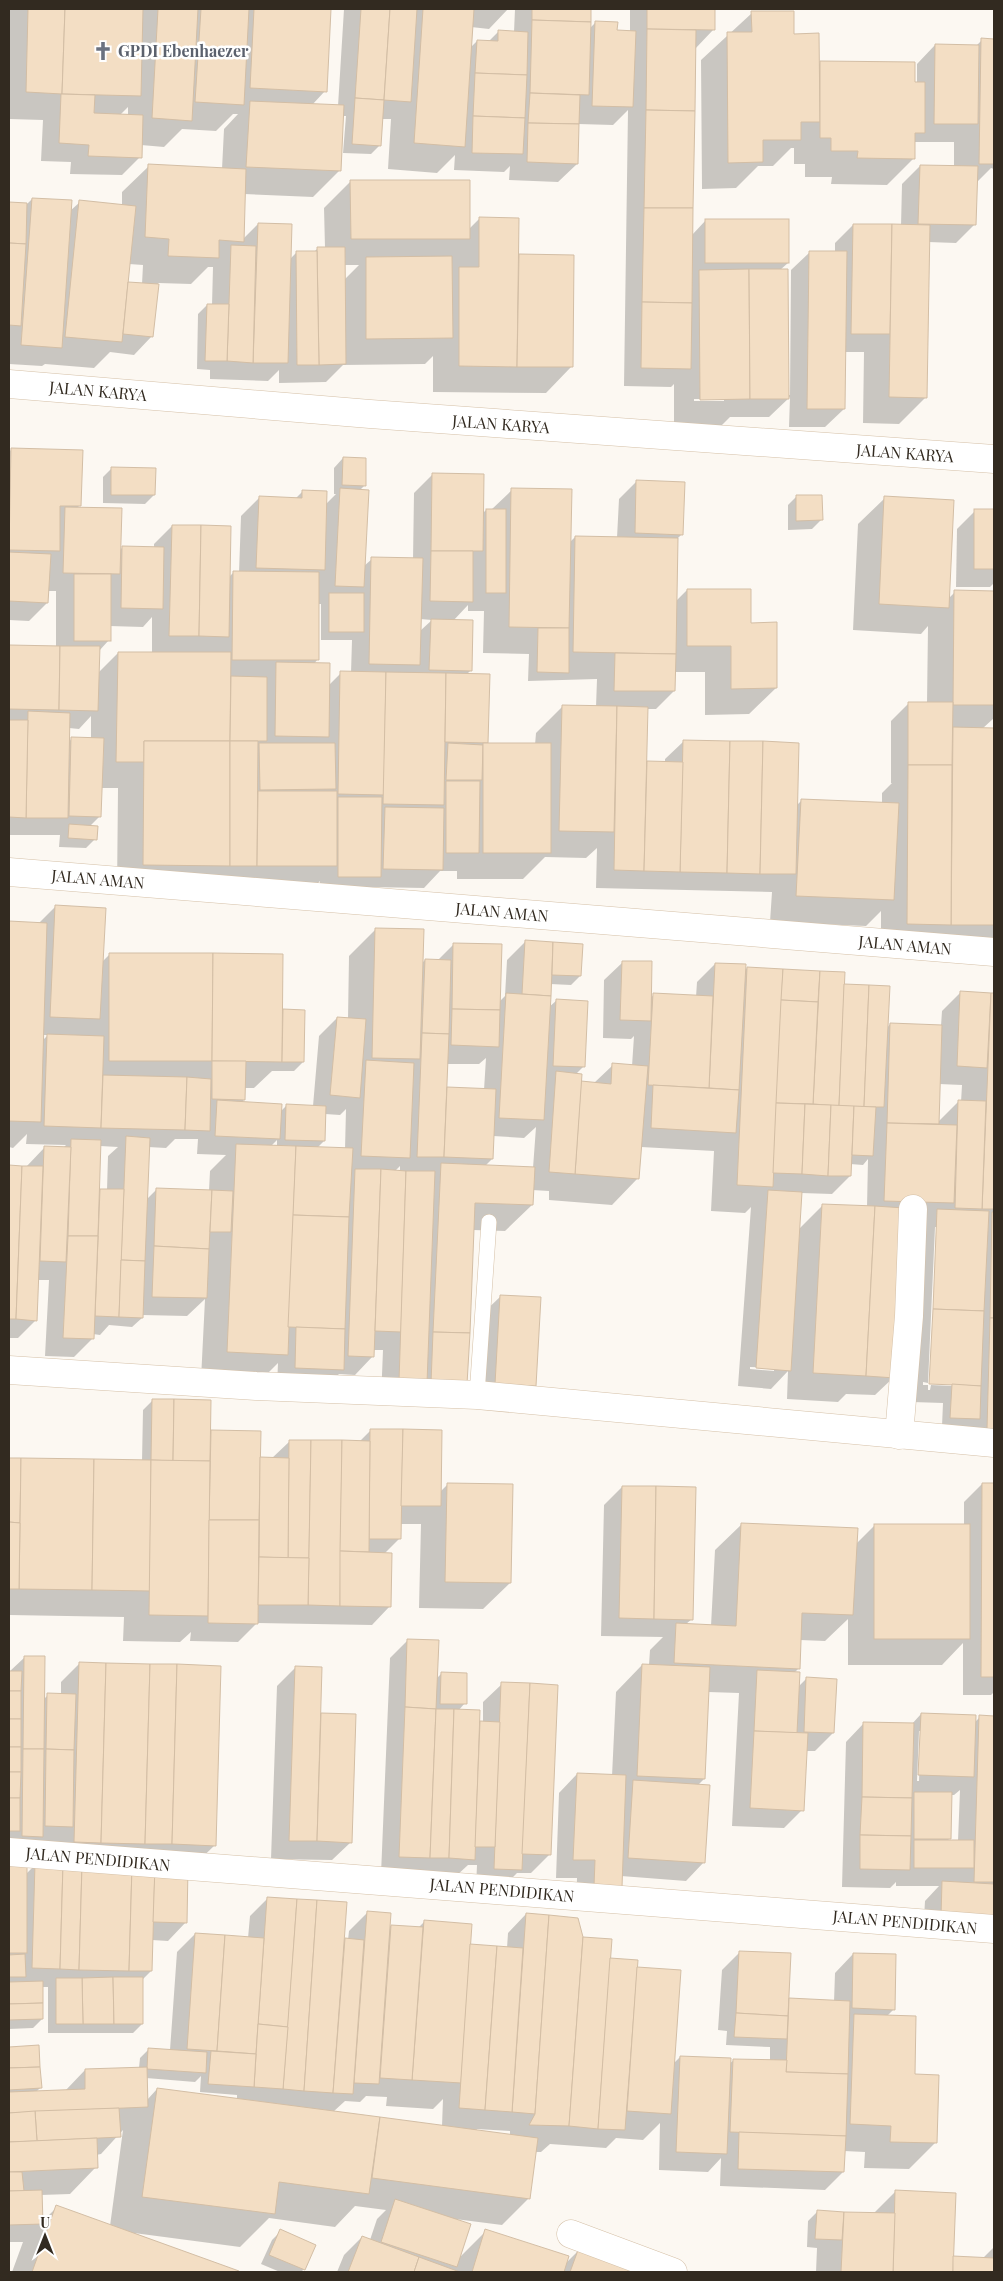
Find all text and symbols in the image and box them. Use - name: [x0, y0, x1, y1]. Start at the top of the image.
- church icon: GPDI Ebenhaezer: [92, 40, 114, 62]
- place label: GPDI Ebenhaezer: [118, 40, 249, 61]
- street label: JALAN KARYA: [47, 376, 149, 405]
- street label: JALAN KARYA: [450, 410, 552, 437]
- street label: JALAN KARYA: [854, 439, 956, 466]
- street label: JALAN AMAN: [50, 864, 146, 893]
- street label: JALAN AMAN: [454, 897, 550, 926]
- street label: JALAN AMAN: [857, 930, 953, 959]
- street label: JALAN PENDIDIKAN: [24, 1842, 171, 1875]
- street label: JALAN PENDIDIKAN: [428, 1873, 575, 1906]
- street label: JALAN PENDIDIKAN: [831, 1905, 978, 1938]
- north arrow: [20, 2211, 70, 2261]
- text: U: [40, 2213, 50, 2232]

